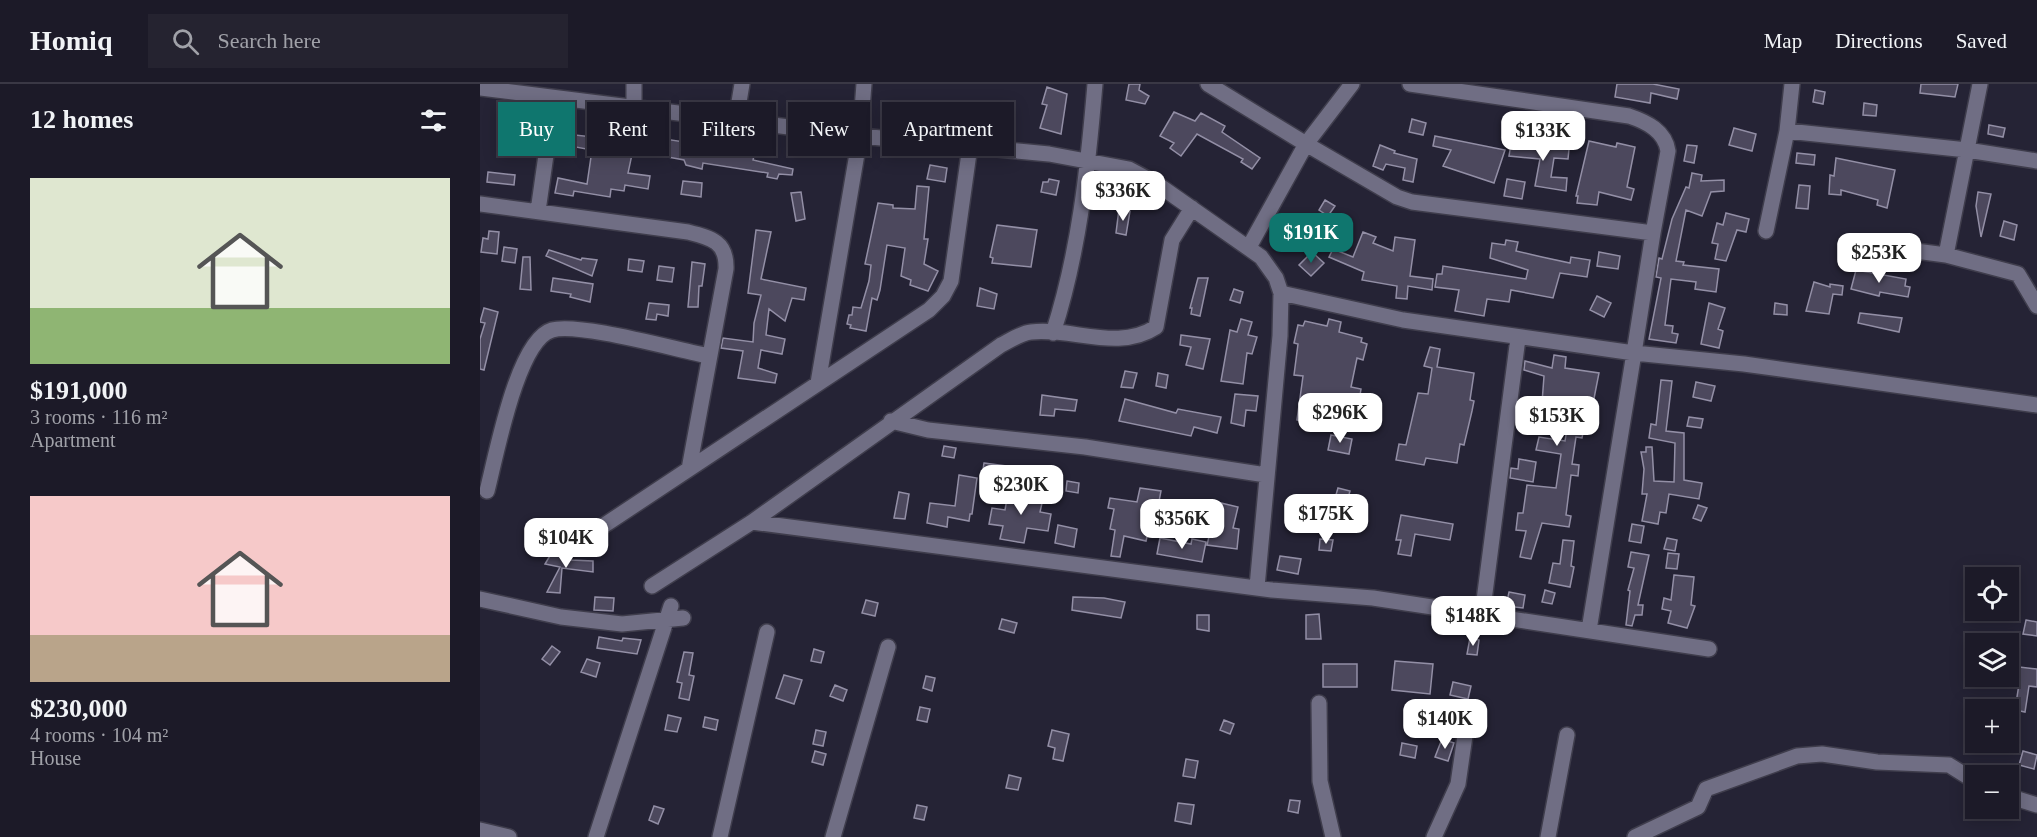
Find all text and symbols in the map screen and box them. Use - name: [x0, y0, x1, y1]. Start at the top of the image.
- search box: [148, 14, 568, 68]
- text: Homiq: [30, 25, 112, 56]
- icon: search: [169, 25, 202, 58]
- text: Search here: [217, 28, 321, 53]
- text: Map: [1764, 29, 1802, 53]
- text: Directions: [1835, 29, 1923, 53]
- text: Saved: [1956, 29, 2007, 53]
- chip: Buy: [498, 102, 575, 156]
- chip: Rent: [587, 102, 669, 156]
- chip: Filters: [681, 102, 776, 156]
- chip: New: [788, 102, 870, 156]
- chip: Apartment: [882, 102, 1014, 156]
- icon: filters: [417, 104, 450, 137]
- text: 12 homes: [30, 105, 133, 134]
- pin: $133K: [1501, 111, 1585, 162]
- text: $133K: [1515, 119, 1571, 141]
- pin: $336K: [1081, 171, 1165, 222]
- text: $336K: [1095, 179, 1151, 201]
- pin: $191K: [1269, 213, 1353, 264]
- icon: home: [186, 217, 294, 325]
- text: $191K: [1283, 221, 1339, 243]
- pin: $253K: [1837, 233, 1921, 284]
- text: $253K: [1851, 241, 1907, 263]
- text: $191,000: [30, 376, 128, 405]
- pin: $296K: [1298, 393, 1382, 444]
- pin: $153K: [1515, 396, 1599, 447]
- text: $296K: [1312, 401, 1368, 423]
- text: $153K: [1529, 404, 1585, 426]
- text: 3 rooms · 116 m²: [30, 406, 167, 428]
- text: Apartment: [30, 429, 116, 451]
- pin: $230K: [979, 465, 1063, 516]
- text: $230K: [993, 473, 1049, 495]
- pin: $175K: [1284, 494, 1368, 545]
- pin: $356K: [1140, 499, 1224, 550]
- text: $175K: [1298, 502, 1354, 524]
- text: $356K: [1154, 507, 1210, 529]
- pin: $104K: [524, 518, 608, 569]
- text: $104K: [538, 526, 594, 548]
- icon: home: [186, 535, 294, 643]
- map controls: [1965, 567, 2019, 819]
- button: locate: [1965, 567, 2019, 621]
- pin: $148K: [1431, 596, 1515, 647]
- text: $148K: [1445, 604, 1501, 626]
- button: layers: [1965, 633, 2019, 687]
- text: $230,000: [30, 694, 128, 723]
- pin: $140K: [1403, 699, 1487, 750]
- button: +: [1965, 699, 2019, 753]
- text: $140K: [1417, 707, 1473, 729]
- text: 4 rooms · 104 m²: [30, 724, 168, 746]
- text: House: [30, 747, 81, 769]
- button: −: [1965, 765, 2019, 819]

